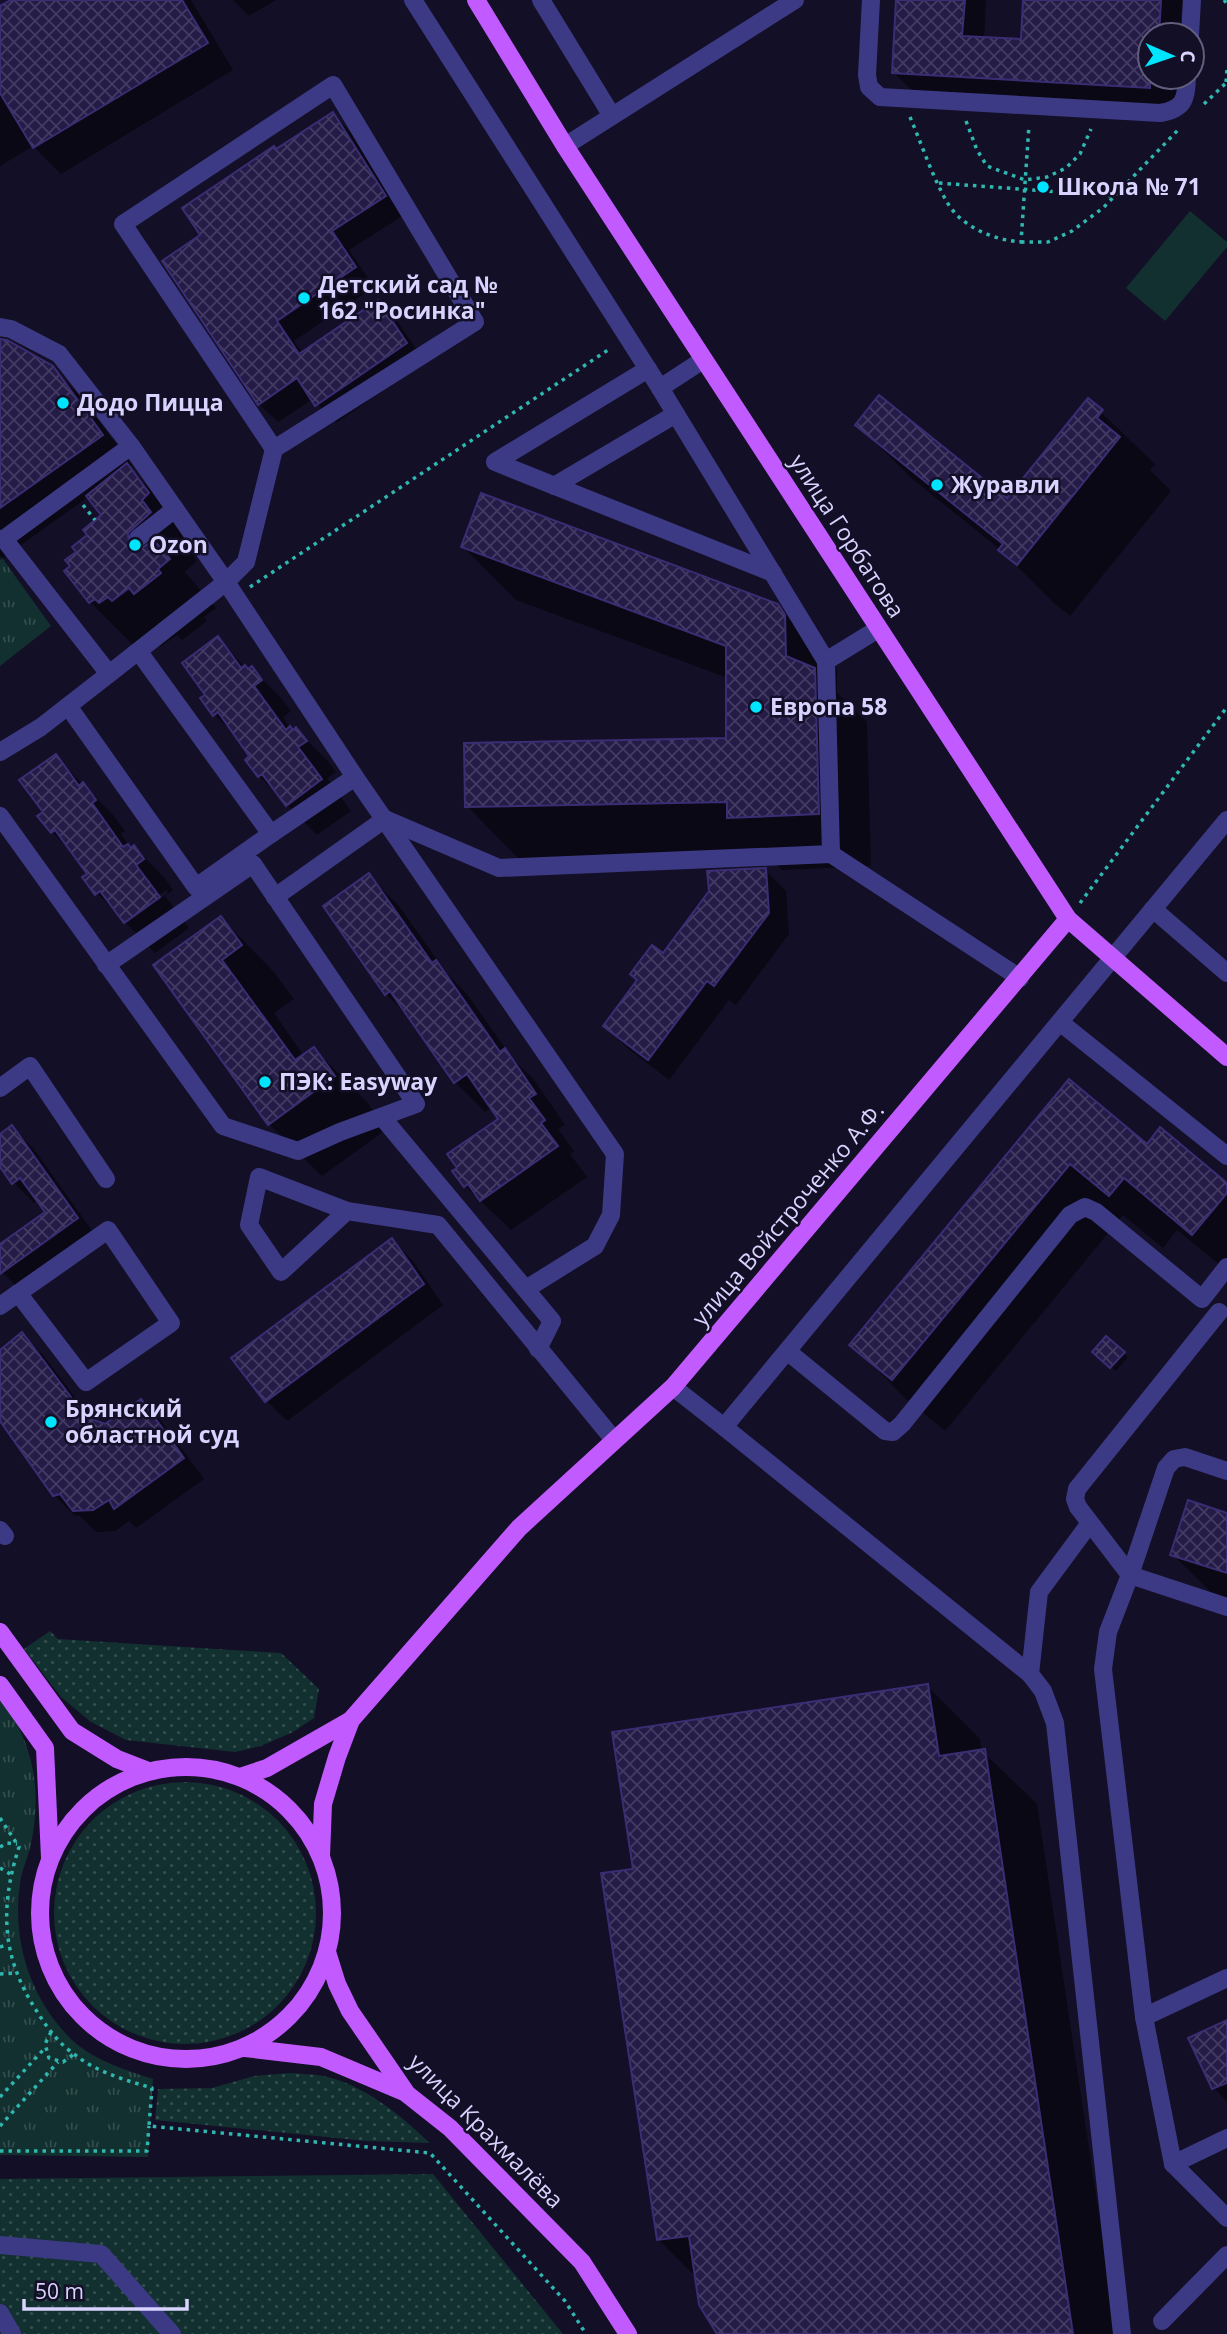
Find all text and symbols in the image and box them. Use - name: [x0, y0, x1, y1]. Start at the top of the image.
- north arrow: [1136, 21, 1206, 91]
- text: С: [1175, 50, 1201, 63]
- place label: Школа № 71: [1057, 170, 1201, 202]
- marker: Школа № 71: [1035, 179, 1051, 195]
- place label: Детский сад № 162 "Росинка": [318, 268, 498, 326]
- marker: Детский сад № 162 "Росинка": [296, 290, 312, 306]
- place label: Додо Пицца: [77, 386, 224, 418]
- marker: Додо Пицца: [55, 395, 71, 411]
- street label: улица Горбатова: [783, 447, 913, 624]
- place label: Журавли: [951, 468, 1060, 500]
- marker: Журавли: [929, 477, 945, 493]
- place label: Ozon: [149, 528, 208, 560]
- marker: Ozon: [127, 537, 143, 553]
- place label: Европа 58: [770, 690, 887, 722]
- marker: Европа 58: [748, 699, 764, 715]
- place label: ПЭК: Easyway: [279, 1065, 438, 1097]
- marker: ПЭК: Easyway: [257, 1074, 273, 1090]
- street label: улица Войстроченко А.Ф.: [684, 1094, 891, 1332]
- place label: Брянский областной суд: [65, 1392, 239, 1450]
- marker: Брянский областной суд: [43, 1414, 59, 1430]
- street label: улица Крахмалёва: [402, 2046, 571, 2215]
- scale bar: [24, 2268, 187, 2312]
- text: 50 m: [35, 2277, 84, 2305]

